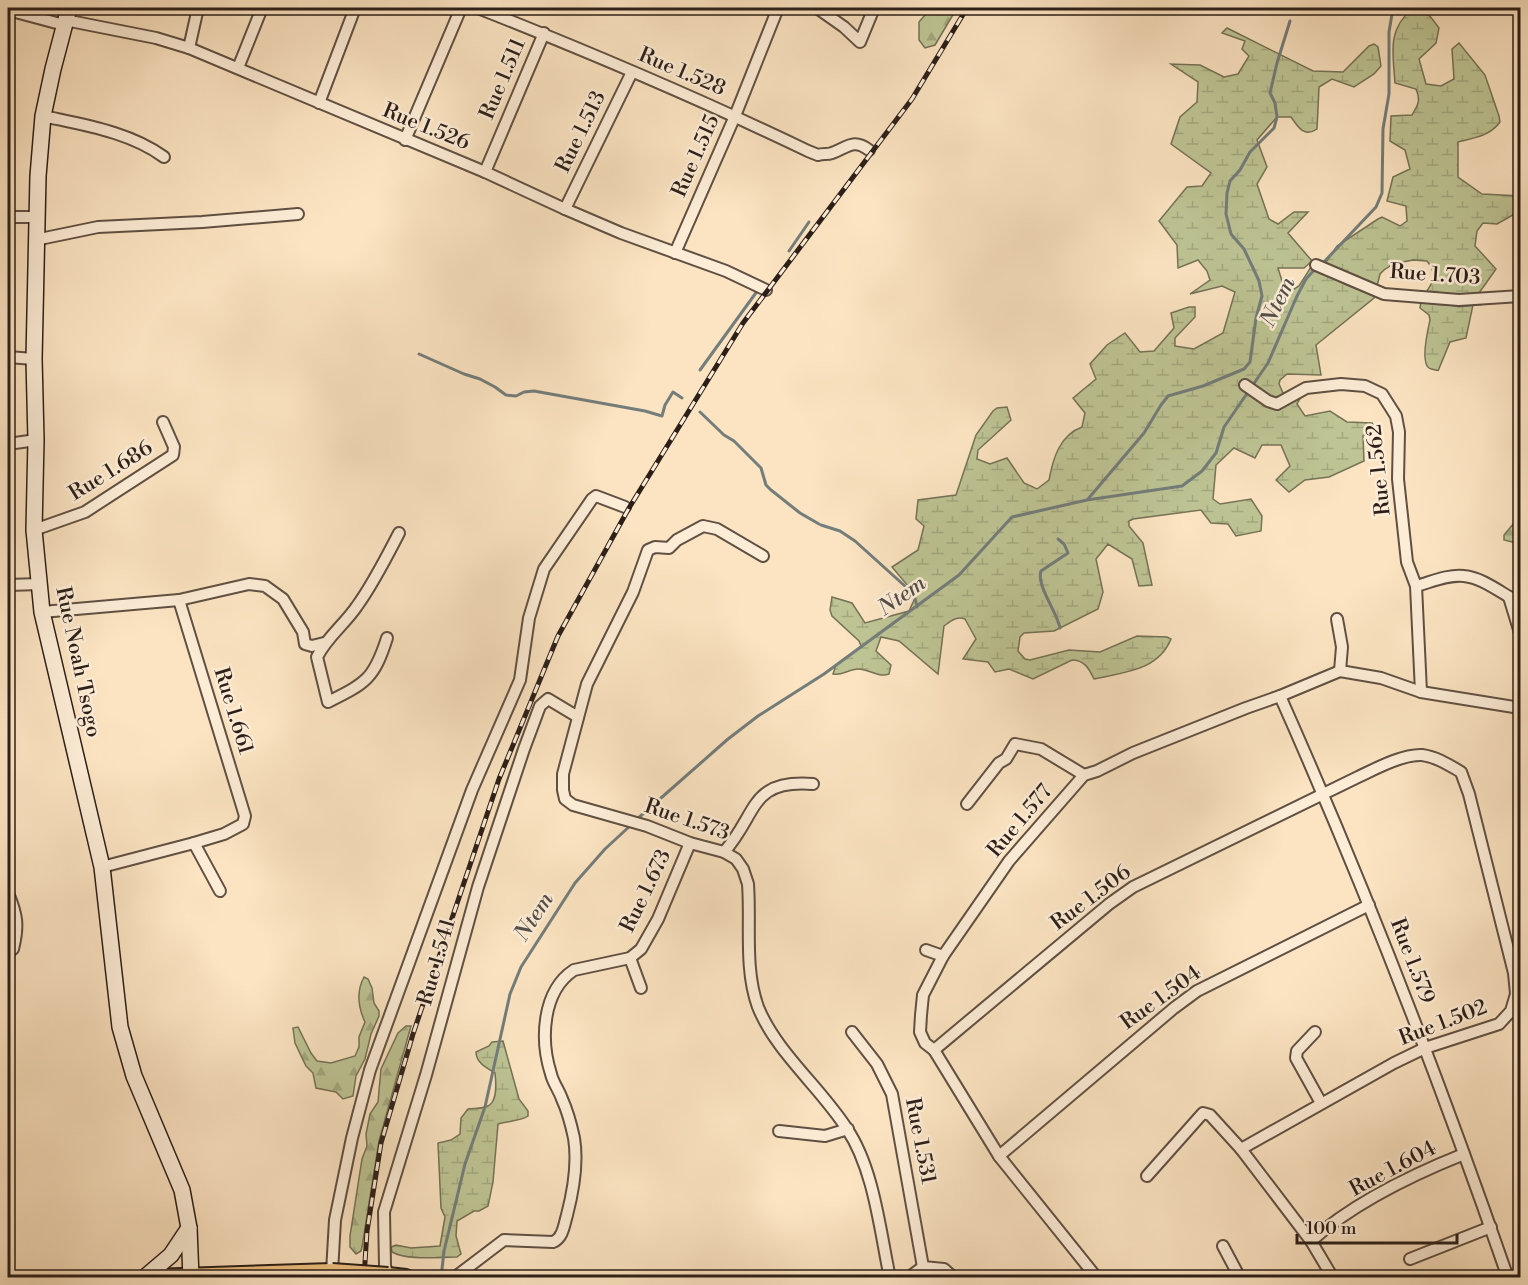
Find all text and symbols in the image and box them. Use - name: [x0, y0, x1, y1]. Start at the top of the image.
- street label: Rue 1.511: [474, 34, 532, 124]
- street label: Rue 1.528: [635, 42, 729, 102]
- street label: Rue 1.513: [550, 87, 612, 177]
- street label: Rue 1.526: [379, 98, 474, 156]
- street label: Rue 1.515: [666, 111, 726, 201]
- street label: Rue 1.703: [1389, 259, 1481, 291]
- water label: Ntem: [1254, 272, 1302, 332]
- street label: Rue 1.562: [1361, 423, 1397, 517]
- street label: Rue 1.686: [64, 435, 158, 507]
- water label: Ntem: [872, 570, 931, 623]
- street label: Rue Noah Tsogo: [49, 584, 107, 740]
- street label: Rue 1.661: [207, 664, 259, 758]
- street label: Rue 1.577: [982, 779, 1058, 863]
- street label: Rue 1.573: [641, 793, 733, 847]
- street label: Rue 1.673: [615, 845, 677, 937]
- street label: Rue 1.506: [1046, 859, 1136, 937]
- water label: Ntem: [508, 888, 560, 947]
- street label: Rue 1.579: [1384, 915, 1440, 1007]
- street label: Rue 1.541: [412, 916, 462, 1008]
- street label: Rue 1.504: [1116, 960, 1206, 1036]
- street label: Rue 1.502: [1395, 994, 1491, 1052]
- street label: Rue 1.531: [899, 1096, 941, 1186]
- street label: Rue 1.604: [1345, 1135, 1441, 1203]
- scale bar: [1297, 1207, 1458, 1245]
- text: 100 m: [1306, 1217, 1357, 1240]

